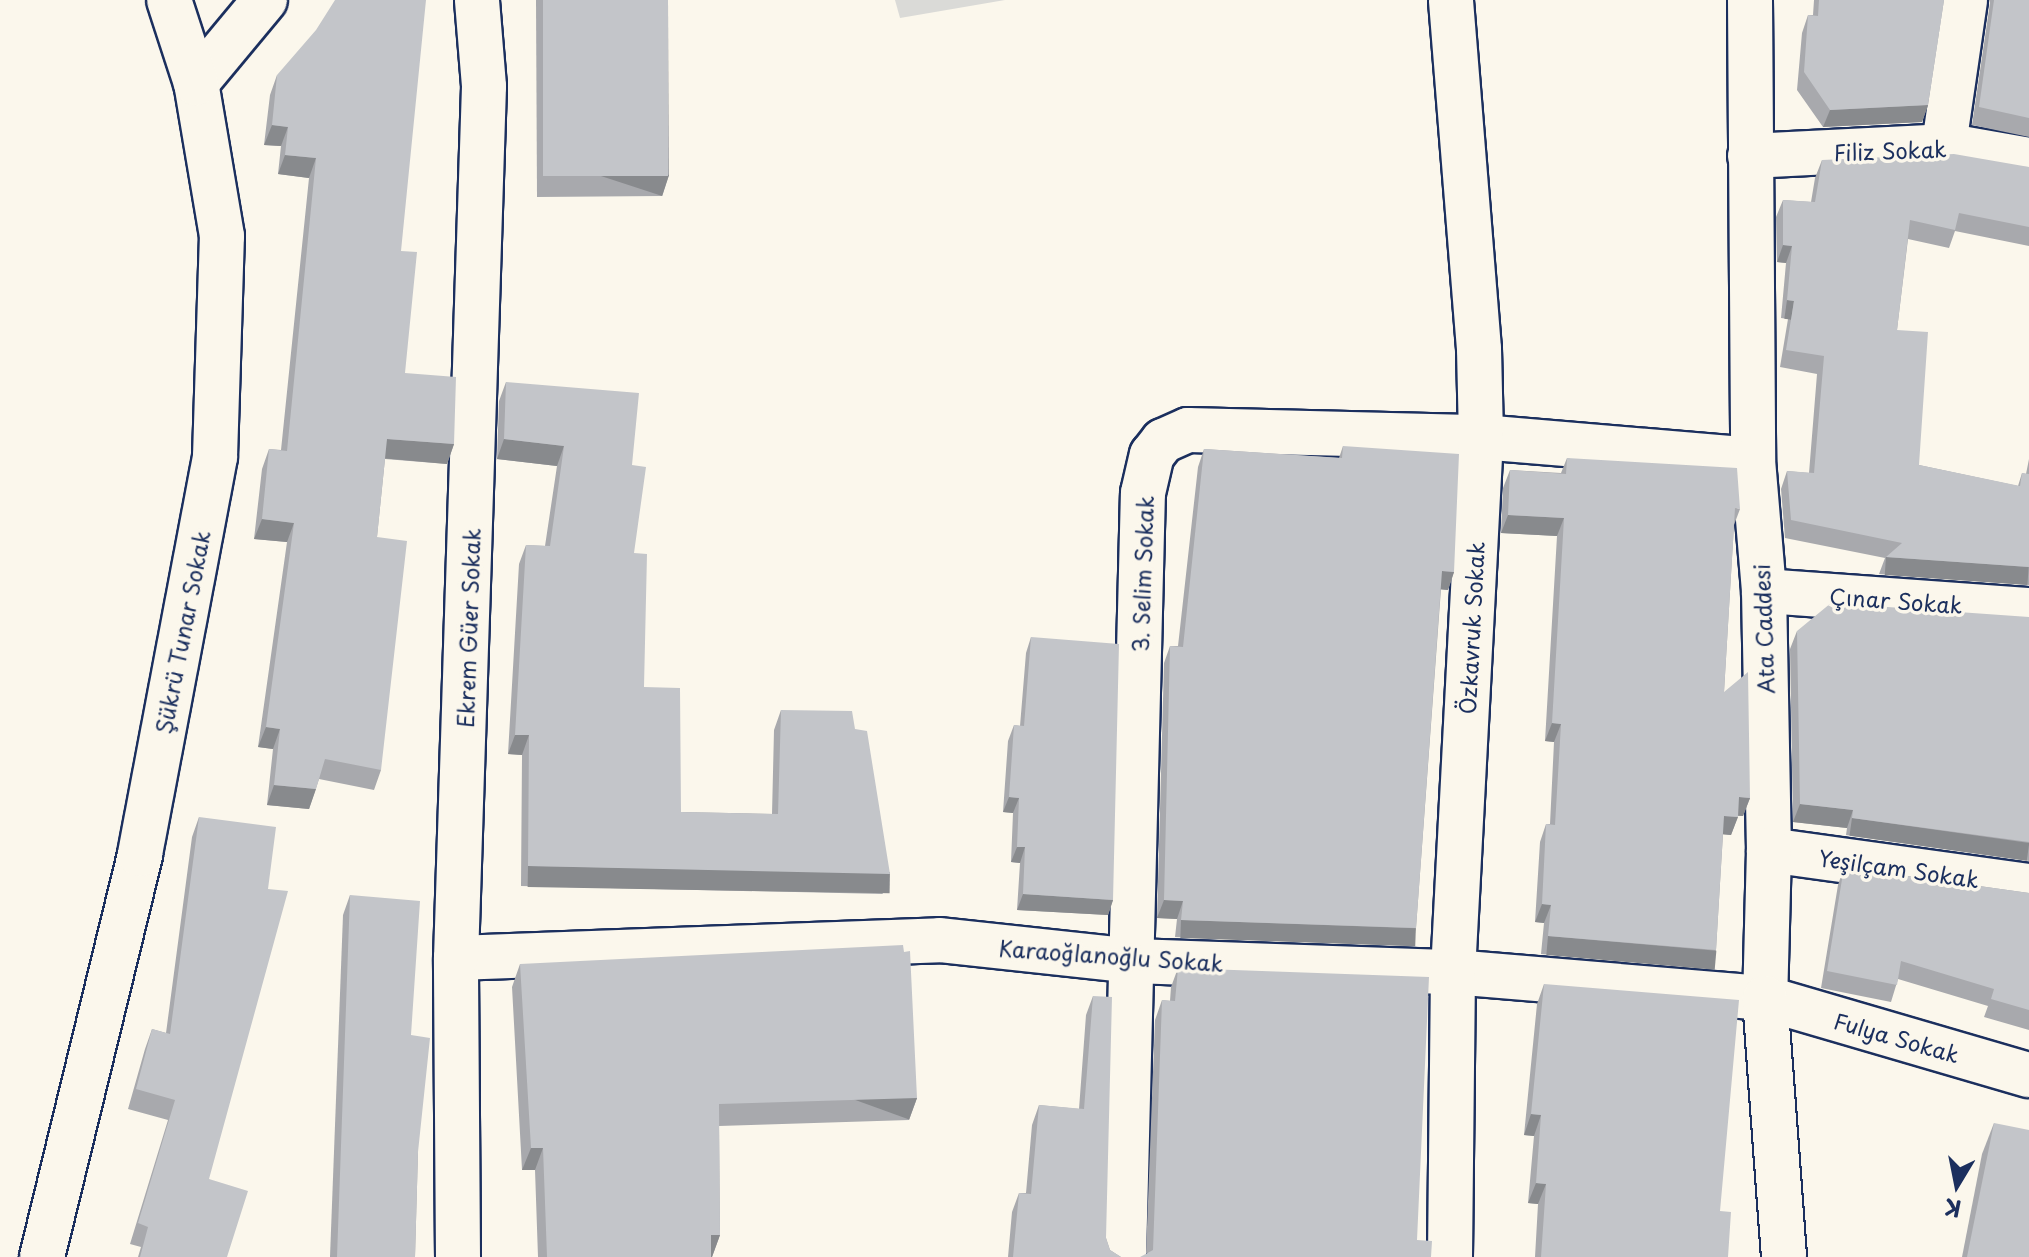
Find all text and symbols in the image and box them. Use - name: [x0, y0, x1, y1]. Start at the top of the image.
- street label: Filiz Sokak: [1833, 135, 1947, 165]
- street label: 3. Selim Sokak: [1126, 495, 1158, 653]
- street label: Ekrem Güer Sokak: [451, 527, 485, 729]
- street label: Şükrü Tunar Sokak: [149, 528, 215, 736]
- street label: Özkavruk Sokak: [1453, 541, 1489, 715]
- street label: Ata Caddesi: [1748, 564, 1778, 694]
- street label: Çınar Sokak: [1829, 582, 1963, 618]
- street label: Yeşilçam Sokak: [1817, 844, 1981, 892]
- street label: Karaoğlanoğlu Sokak: [998, 934, 1224, 976]
- street label: Fulya Sokak: [1831, 1006, 1963, 1068]
- north arrow: [1917, 1145, 1997, 1225]
- text: K: [1942, 1191, 1964, 1227]

